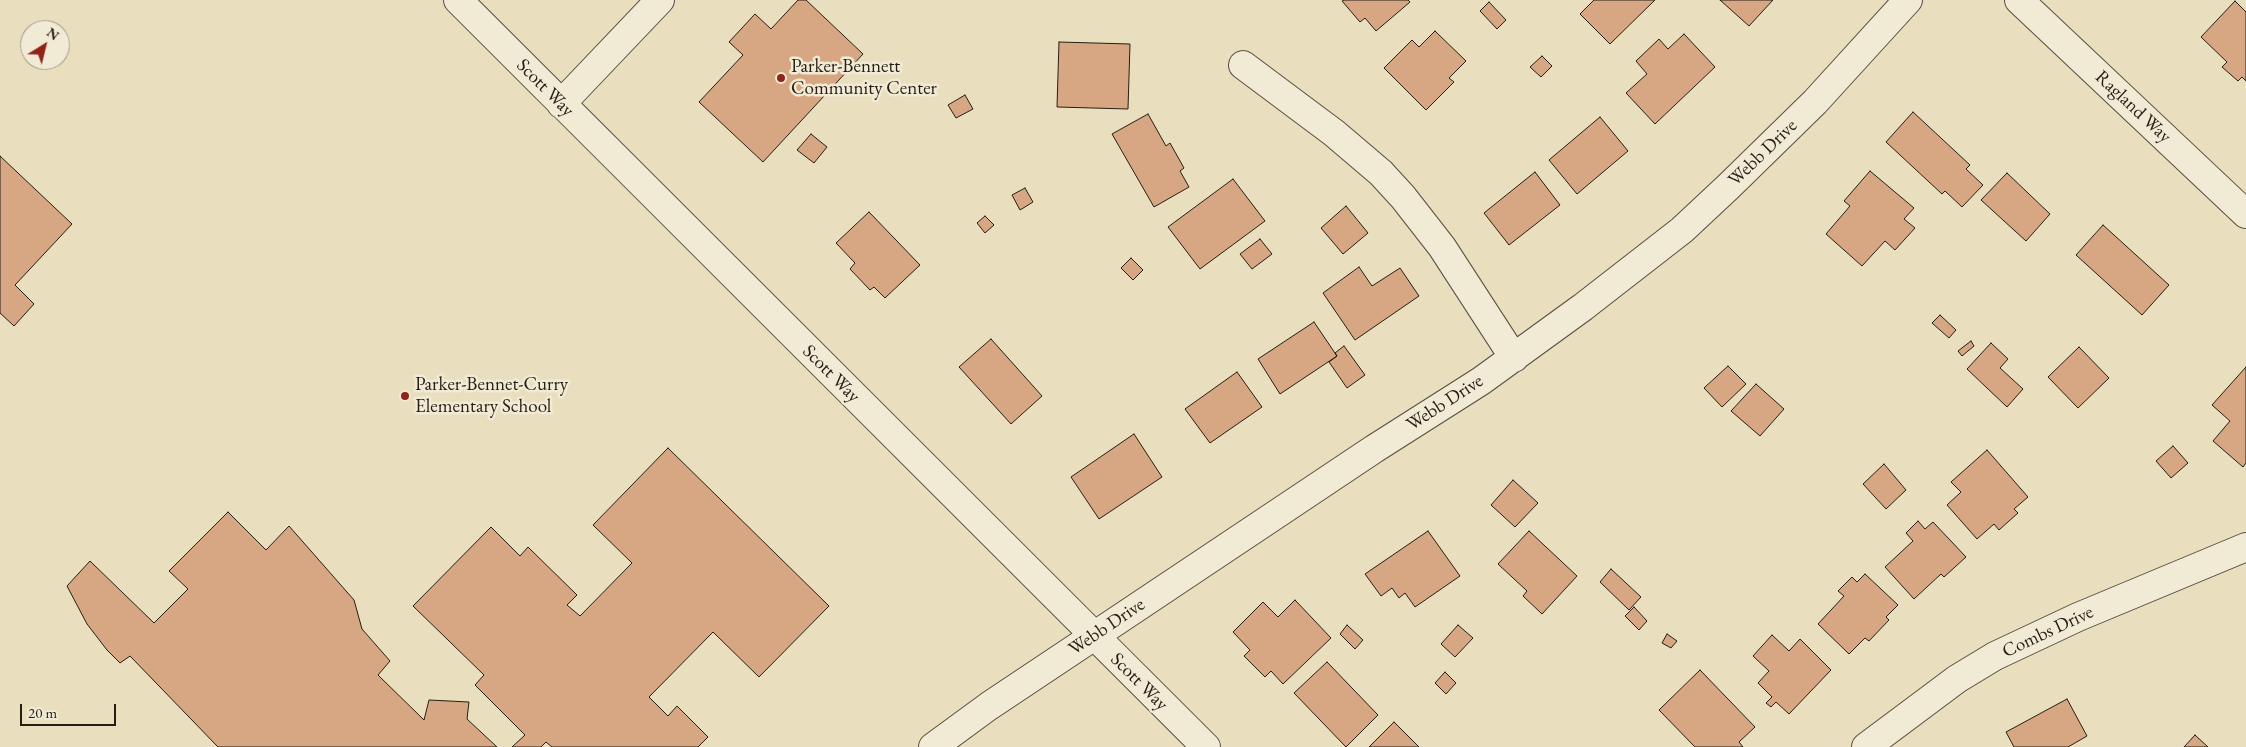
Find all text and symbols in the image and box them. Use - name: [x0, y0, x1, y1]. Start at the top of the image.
- north arrow: [20, 20, 70, 70]
- text: N: [43, 23, 63, 44]
- street label: Scott Way: [511, 54, 579, 122]
- place label: Parker-Bennett Community Center: [791, 56, 937, 100]
- street label: Ragland Way: [2090, 66, 2176, 148]
- marker: Parker-Bennett Community Center: [775, 72, 787, 84]
- street label: Webb Drive: [1724, 115, 1802, 191]
- street label: Scott Way: [797, 340, 865, 408]
- street label: Webb Drive: [1402, 370, 1488, 436]
- place label: Parker-Bennet-Curry Elementary School: [415, 374, 568, 418]
- marker: Parker-Bennet-Curry Elementary School: [399, 390, 411, 402]
- street label: Webb Drive: [1065, 593, 1149, 661]
- street label: Combs Drive: [1999, 601, 2097, 663]
- street label: Scott Way: [1105, 648, 1173, 716]
- scale bar: [22, 694, 119, 726]
- text: 20 m: [28, 703, 57, 722]

